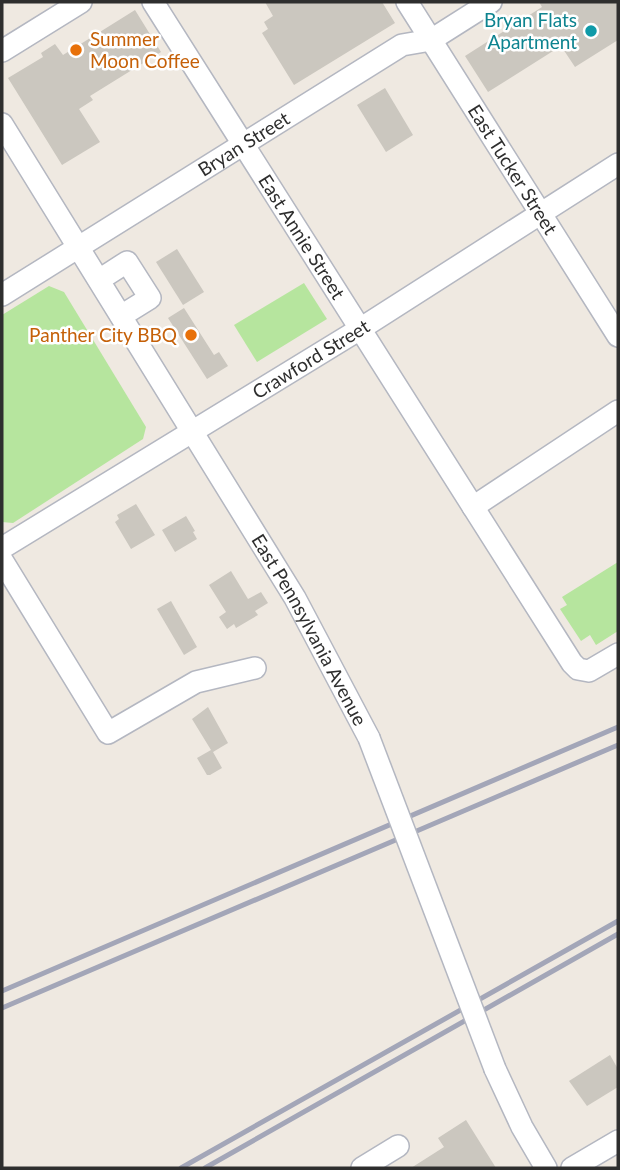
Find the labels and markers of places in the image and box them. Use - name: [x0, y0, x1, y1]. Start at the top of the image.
- place label: Bryan Flats Apartment: [484, 8, 577, 53]
- marker: Bryan Flats Apartment: [583, 23, 599, 39]
- place label: Summer Moon Coffee: [90, 27, 200, 72]
- marker: Summer Moon Coffee: [68, 42, 84, 58]
- place label: Panther City BBQ: [29, 323, 177, 346]
- marker: Panther City BBQ: [183, 327, 199, 343]

